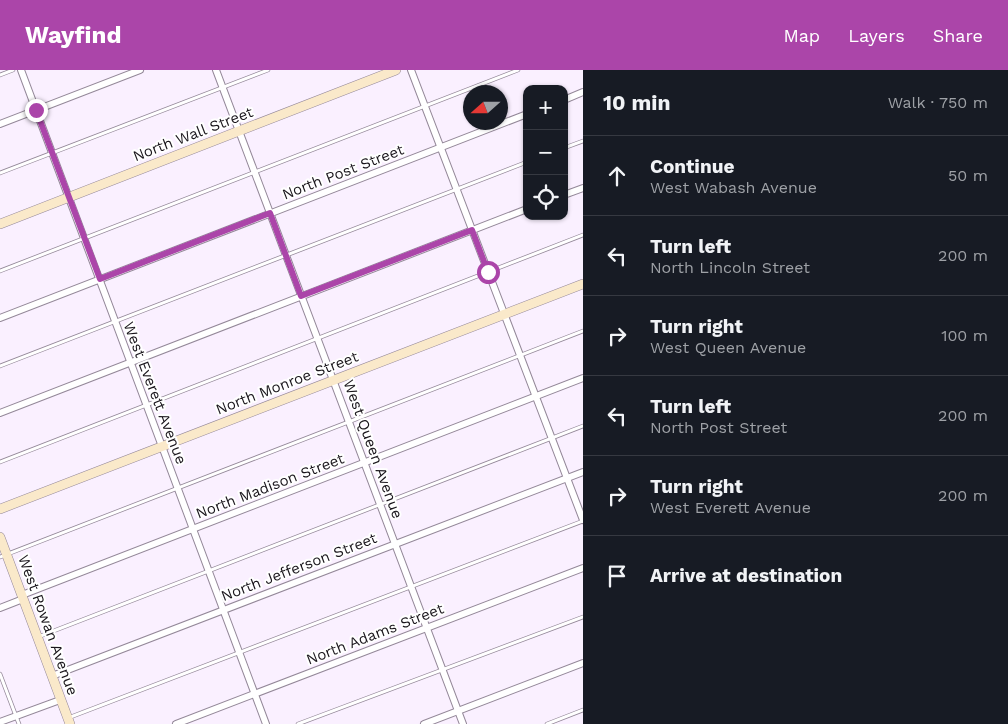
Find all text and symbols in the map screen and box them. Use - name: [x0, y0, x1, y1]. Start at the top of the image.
- text: Wayfind: [25, 21, 121, 49]
- text: Map: [783, 25, 820, 46]
- text: Layers: [848, 25, 905, 46]
- text: Share: [933, 25, 983, 46]
- north arrow: [463, 85, 508, 130]
- map controls: [523, 85, 568, 220]
- button: +: [523, 85, 568, 130]
- text: 10 min: [603, 90, 670, 115]
- text: Walk · 750 m: [888, 93, 988, 112]
- route end: [25, 99, 48, 122]
- street label: North Wall Street: [130, 103, 256, 165]
- button: −: [523, 130, 568, 175]
- street label: North Post Street: [280, 140, 407, 203]
- text: Continue: [650, 155, 734, 178]
- icon: ahead: [603, 162, 631, 190]
- text: 50 m: [948, 166, 988, 185]
- button: locate: [523, 175, 568, 220]
- text: West Wabash Avenue: [650, 178, 817, 197]
- text: Turn left: [650, 235, 731, 258]
- icon: left: [603, 242, 631, 270]
- text: 200 m: [938, 246, 988, 265]
- text: North Lincoln Street: [650, 258, 810, 277]
- route start: [477, 261, 500, 284]
- text: Turn right: [650, 315, 743, 338]
- street label: West Everett Avenue: [120, 319, 190, 467]
- icon: right: [603, 322, 631, 350]
- text: 100 m: [941, 326, 988, 345]
- text: West Queen Avenue: [650, 338, 806, 357]
- street label: North Monroe Street: [213, 347, 361, 418]
- street label: West Queen Avenue: [339, 377, 407, 521]
- text: Turn left: [650, 395, 731, 418]
- icon: left: [603, 402, 631, 430]
- text: 200 m: [938, 406, 988, 425]
- text: North Post Street: [650, 418, 787, 437]
- street label: North Madison Street: [193, 449, 347, 523]
- text: Turn right: [650, 475, 743, 498]
- icon: right: [603, 482, 631, 510]
- text: 200 m: [938, 486, 988, 505]
- text: West Everett Avenue: [650, 498, 811, 517]
- street label: North Jefferson Street: [219, 529, 380, 605]
- street label: West Rowan Avenue: [14, 552, 82, 698]
- icon: arrive: [603, 562, 631, 590]
- text: Arrive at destination: [650, 564, 842, 587]
- street label: North Adams Street: [304, 599, 447, 669]

